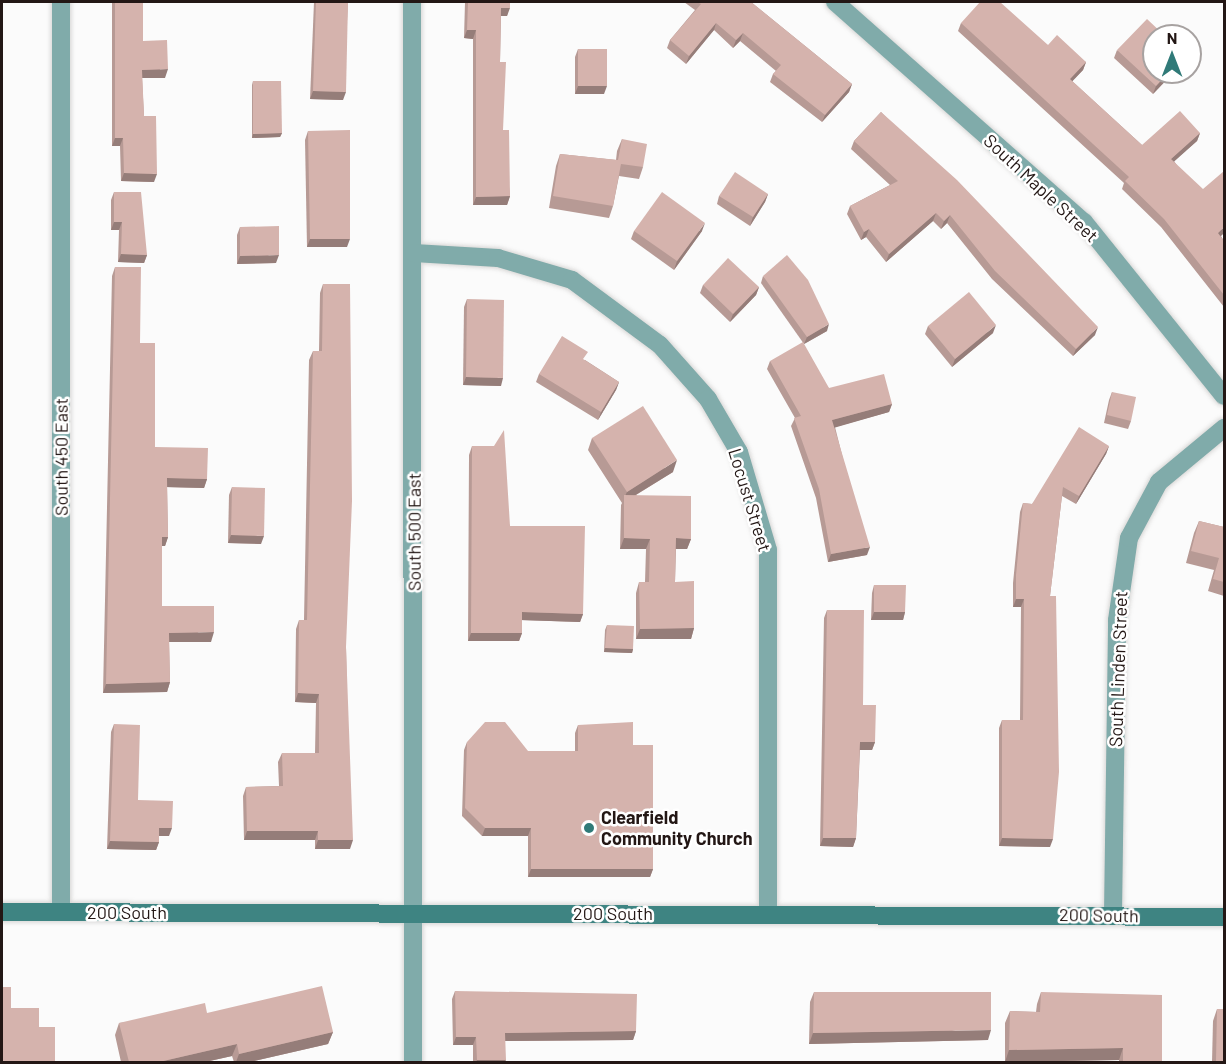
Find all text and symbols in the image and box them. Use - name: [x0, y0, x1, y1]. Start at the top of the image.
- north arrow: [1142, 24, 1202, 84]
- text: N: [1167, 28, 1177, 47]
- street label: South Maple Street: [979, 130, 1103, 246]
- street label: South 450 East: [50, 398, 72, 516]
- street label: Locust Street: [724, 446, 776, 554]
- street label: South 500 East: [403, 473, 425, 591]
- street label: South Linden Street: [1104, 591, 1132, 747]
- place label: Clearfield Community Church: [601, 807, 753, 850]
- marker: Clearfield Community Church: [582, 821, 596, 835]
- street label: 200 South: [87, 901, 167, 923]
- street label: 200 South: [573, 902, 653, 924]
- street label: 200 South: [1059, 904, 1139, 926]

